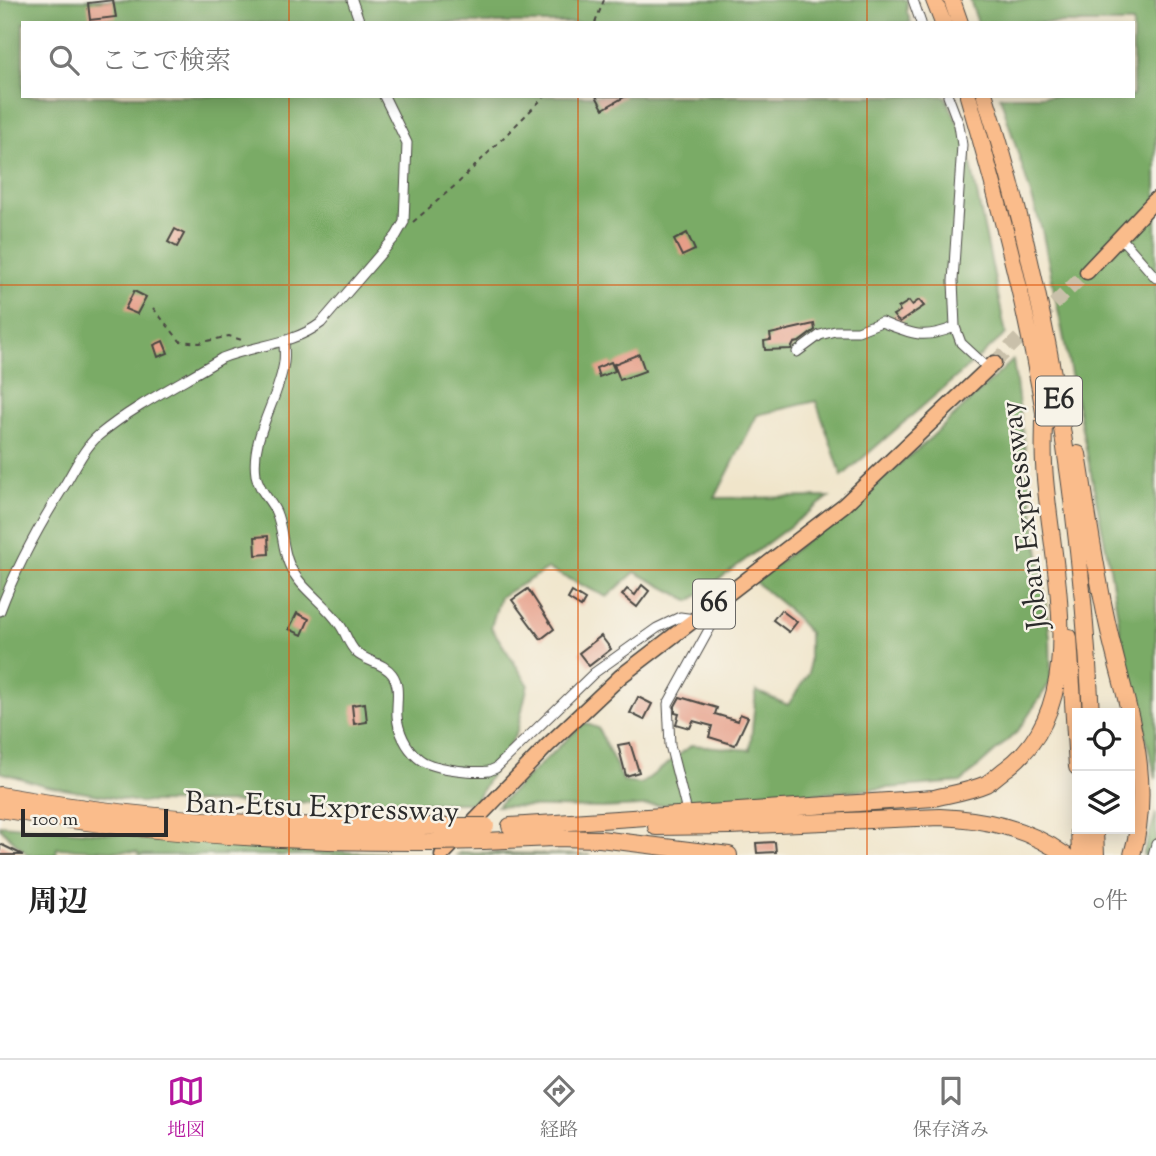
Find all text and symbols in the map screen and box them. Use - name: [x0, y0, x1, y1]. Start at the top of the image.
- search box: [21, 21, 1135, 98]
- icon: search: [45, 41, 83, 79]
- text: ここで検索: [101, 44, 231, 81]
- road number: E6: [1036, 376, 1082, 426]
- street label: Joban Expressway: [991, 398, 1062, 634]
- road number: 66: [693, 580, 735, 628]
- map controls: [1072, 708, 1135, 834]
- button: locate: [1072, 708, 1135, 771]
- button: layers: [1072, 771, 1135, 834]
- street label: Ban-Etsu Expressway: [184, 783, 460, 835]
- scale bar: [21, 806, 168, 838]
- text: 100 m: [32, 807, 78, 834]
- text: 周辺: [28, 882, 88, 925]
- text: 0件: [1093, 886, 1128, 919]
- tab: 地図: [167, 1072, 205, 1145]
- tab: 経路: [540, 1072, 578, 1145]
- tab: 保存済み: [913, 1072, 989, 1145]

